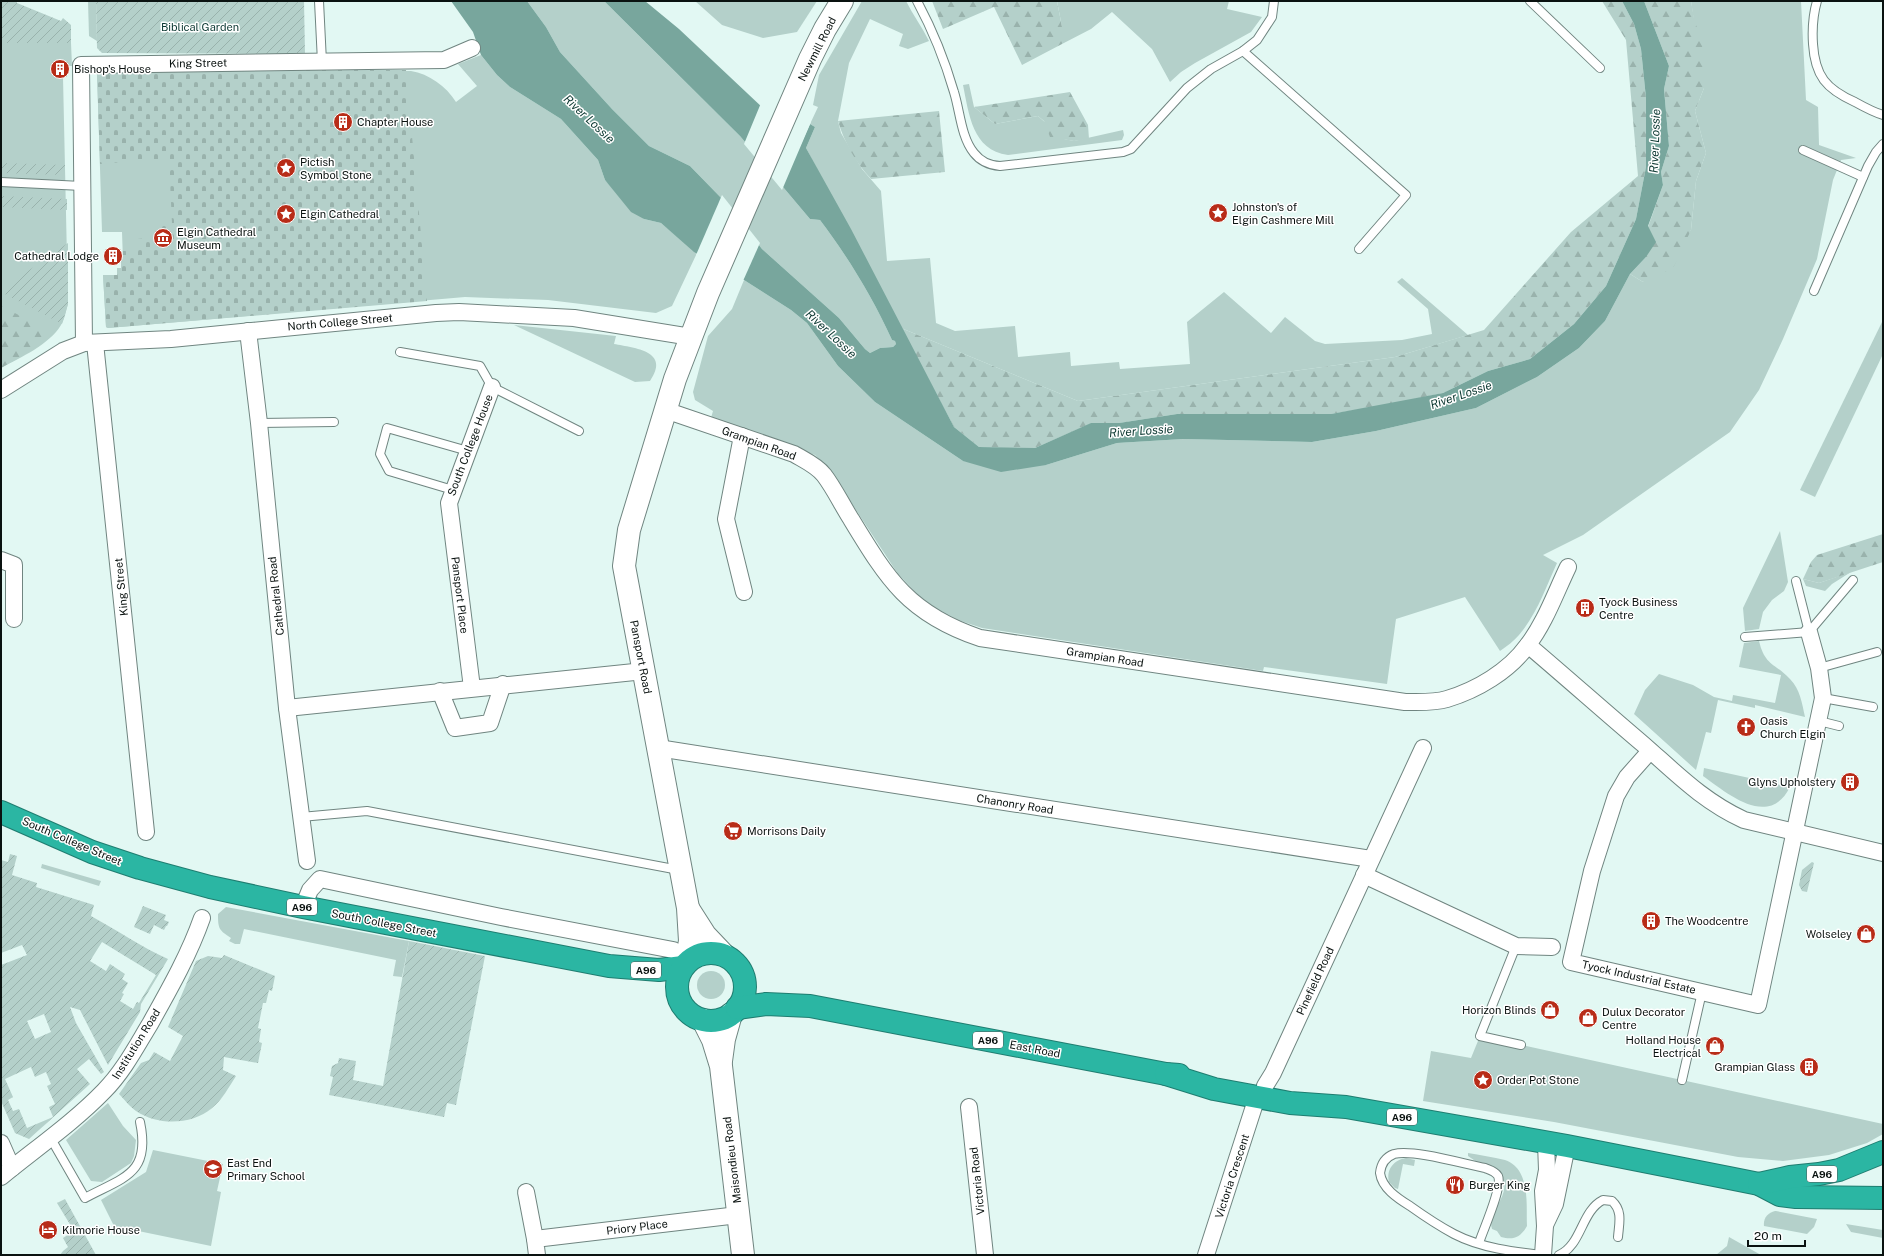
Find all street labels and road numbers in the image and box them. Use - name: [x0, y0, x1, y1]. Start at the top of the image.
- street label: Newmill Road: [796, 15, 838, 83]
- street label: King Street: [169, 56, 227, 70]
- street label: North College Street: [287, 311, 393, 333]
- street label: South College House: [445, 393, 495, 497]
- street label: Grampian Road: [720, 424, 798, 462]
- street label: Cathedral Road: [266, 556, 286, 636]
- street label: Pansport Place: [449, 556, 471, 634]
- street label: King Street: [112, 557, 130, 617]
- street label: Pansport Road: [628, 619, 654, 695]
- street label: Grampian Road: [1065, 645, 1145, 669]
- street label: Chanonry Road: [976, 792, 1054, 816]
- street label: South College Street: [20, 815, 124, 867]
- road number: A96: [287, 899, 317, 915]
- street label: South College Street: [330, 907, 438, 939]
- street label: Pinefield Road: [1294, 945, 1336, 1017]
- street label: Tyock Industrial Estate: [1581, 958, 1697, 996]
- road number: A96: [631, 962, 661, 978]
- street label: Institution Road: [110, 1007, 162, 1081]
- road number: A96: [973, 1032, 1003, 1048]
- street label: East Road: [1009, 1038, 1061, 1060]
- road number: A96: [1387, 1109, 1417, 1125]
- street label: Maisondieu Road: [721, 1116, 743, 1204]
- street label: Victoria Crescent: [1213, 1132, 1251, 1220]
- street label: Victoria Road: [967, 1147, 987, 1215]
- road number: A96: [1807, 1166, 1837, 1182]
- street label: Priory Place: [606, 1217, 668, 1237]

